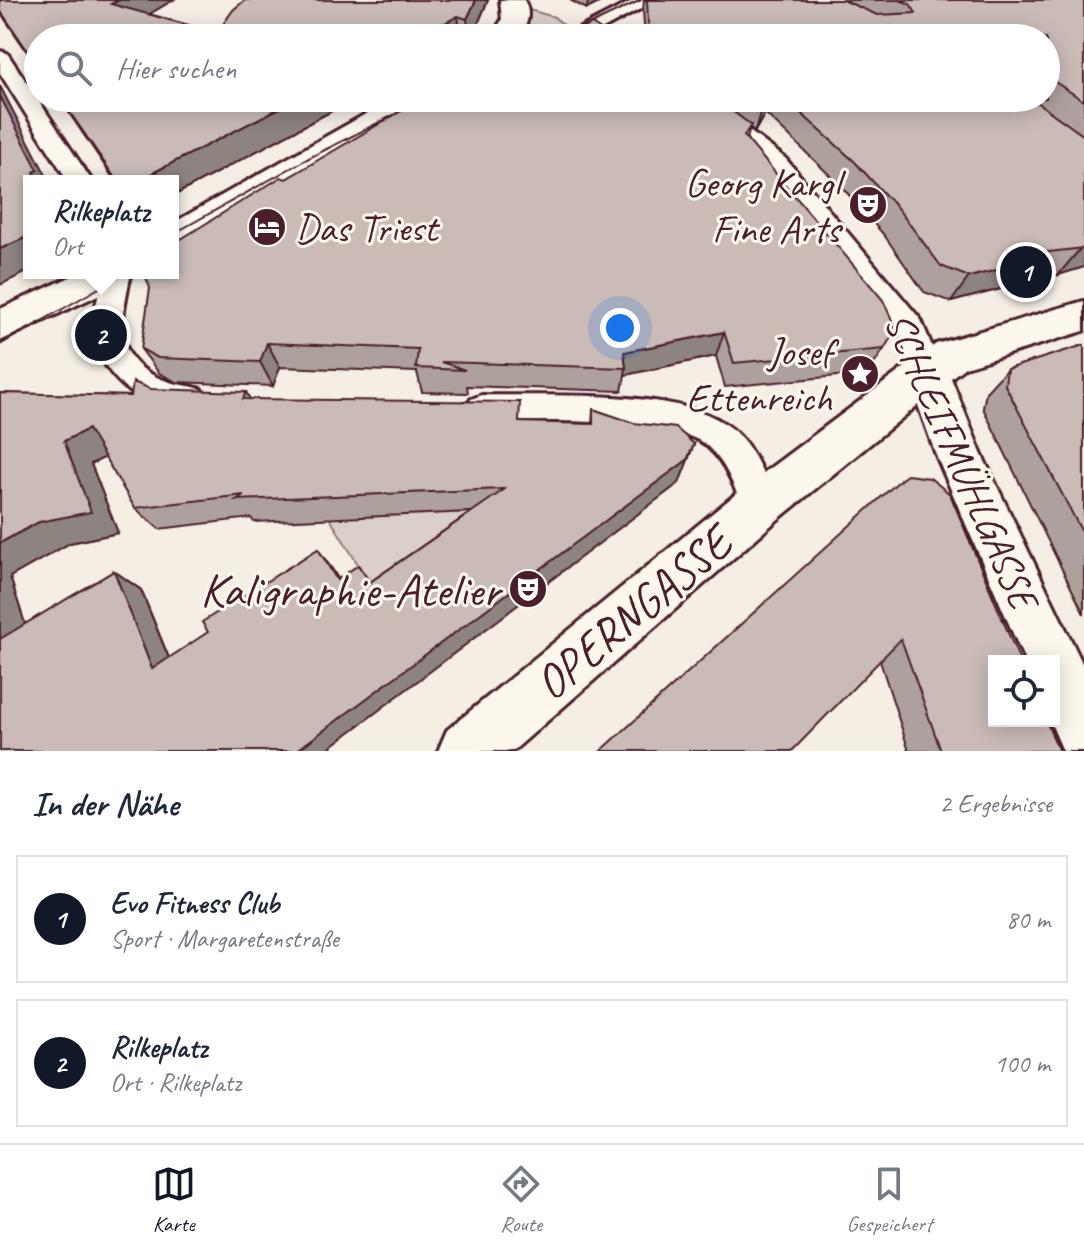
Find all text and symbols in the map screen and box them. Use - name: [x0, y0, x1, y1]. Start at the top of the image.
- search box: [24, 24, 1060, 112]
- icon: search: [52, 46, 96, 90]
- text: Hier suchen: [116, 49, 236, 87]
- place label: Georg Kargl Fine Arts: [685, 158, 846, 254]
- popup: [23, 175, 179, 279]
- theatre icon: Georg Kargl Fine Arts: [847, 184, 889, 226]
- text: Rilkeplatz: [52, 192, 150, 230]
- place label: Das Triest: [295, 203, 441, 253]
- hotel icon: Das Triest: [246, 206, 288, 248]
- text: Ort: [52, 230, 83, 263]
- pin: 1: [1000, 242, 1052, 302]
- pin: 2: [75, 305, 127, 365]
- street label: SCHLEIFMÜHLGASSE: [873, 305, 1051, 621]
- your location: [600, 308, 640, 348]
- place label: Josef Ettenreich: [686, 327, 839, 423]
- place icon: Josef Ettenreich: [839, 353, 881, 395]
- street label: OPERNGASSE: [522, 509, 748, 713]
- place label: Kaligraphie-Atelier: [200, 560, 504, 620]
- theatre icon: Kaligraphie-Atelier: [507, 568, 549, 610]
- map controls: [988, 655, 1060, 727]
- button: locate: [988, 655, 1060, 727]
- text: In der Nähe: [32, 782, 178, 825]
- text: 2 Ergebnisse: [939, 787, 1052, 820]
- text: Evo Fitness Club: [110, 884, 279, 922]
- text: 1: [54, 903, 66, 936]
- text: 80 m: [1006, 903, 1050, 936]
- text: Sport · Margaretenstraße: [110, 922, 339, 955]
- text: Rilkeplatz: [110, 1028, 207, 1066]
- text: 2: [54, 1047, 66, 1080]
- text: 100 m: [994, 1047, 1050, 1080]
- text: Ort · Rilkeplatz: [110, 1066, 241, 1099]
- tab: Karte: [152, 1162, 196, 1238]
- tab: Route: [499, 1162, 543, 1238]
- tab: Gespeichert: [847, 1162, 932, 1238]

